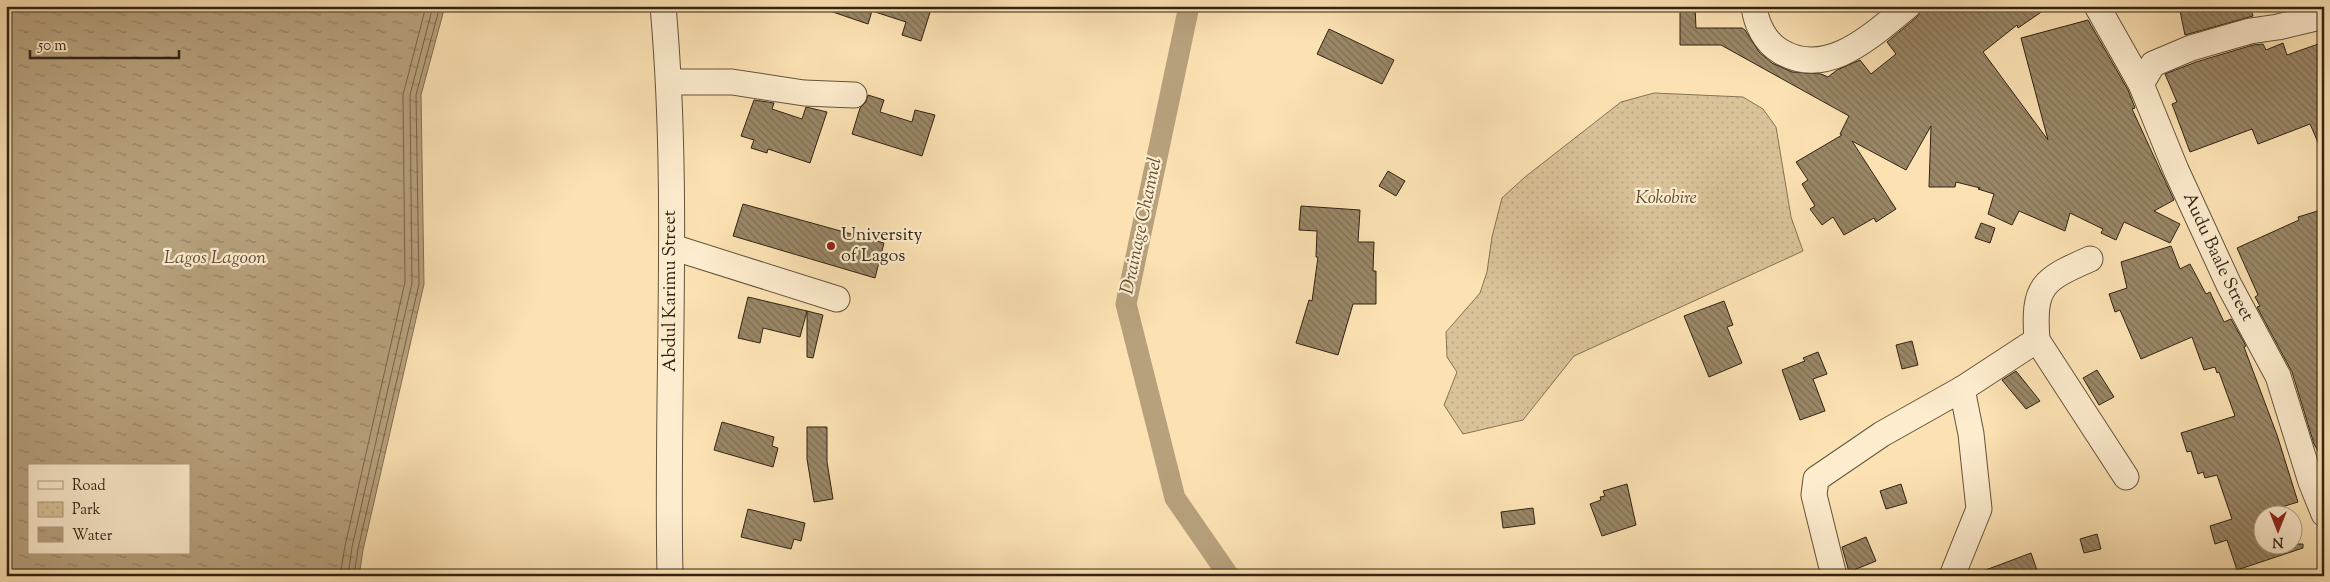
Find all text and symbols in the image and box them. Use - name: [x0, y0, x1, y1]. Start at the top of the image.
- scale bar: [30, 28, 179, 60]
- text: 50 m: [37, 36, 67, 57]
- water label: Drainage Channel: [1114, 155, 1170, 297]
- park label: Kokobire: [1635, 186, 1697, 212]
- street label: Audu Baale Street: [2175, 189, 2259, 326]
- street label: Abdul Karimu Street: [658, 210, 684, 372]
- place label: University of Lagos: [841, 223, 923, 270]
- marker: University of Lagos: [825, 240, 837, 252]
- water label: Lagos Lagoon: [164, 245, 266, 272]
- legend: [28, 464, 190, 554]
- text: Road: [72, 476, 106, 497]
- text: Park: [72, 500, 101, 521]
- north arrow: [2252, 504, 2302, 554]
- text: Water: [72, 526, 113, 547]
- text: N: [2272, 531, 2284, 551]

